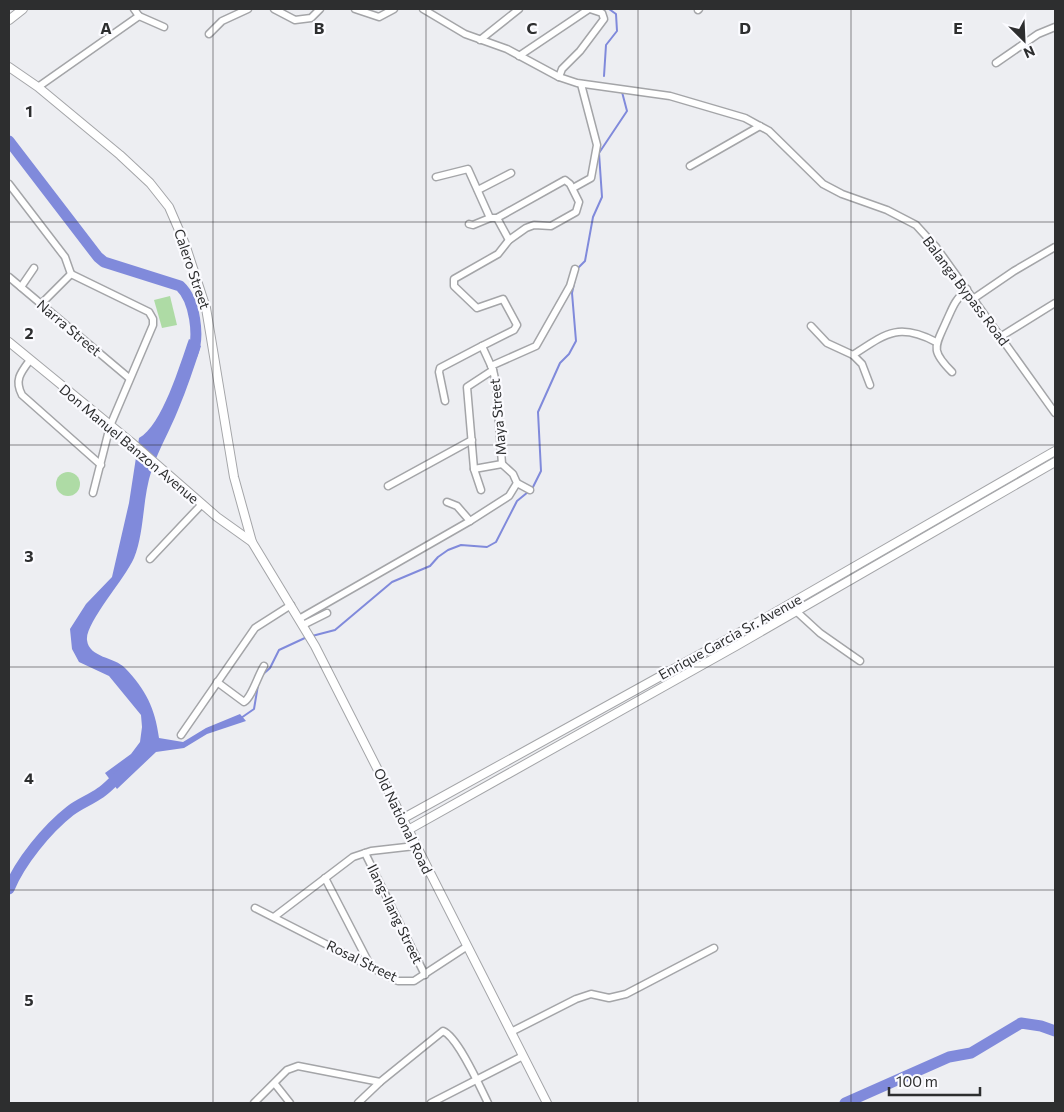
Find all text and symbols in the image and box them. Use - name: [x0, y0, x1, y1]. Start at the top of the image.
- north arrow: [999, 15, 1049, 65]
- text: A: [100, 18, 112, 37]
- text: B: [314, 18, 325, 37]
- text: C: [527, 18, 538, 37]
- text: D: [739, 18, 751, 37]
- text: E: [953, 18, 963, 37]
- text: N: [1021, 42, 1038, 62]
- text: 1: [25, 101, 33, 120]
- street label: Calero Street: [171, 226, 214, 311]
- street label: Balanga Bypass Road: [920, 233, 1013, 349]
- street label: Narra Street: [34, 296, 105, 360]
- text: 2: [24, 323, 34, 342]
- street label: Maya Street: [486, 378, 509, 456]
- street label: Don Manuel Banzon Avenue: [56, 380, 202, 507]
- text: 3: [24, 546, 34, 565]
- street label: Enrique Garcia Sr. Avenue: [655, 590, 804, 683]
- street label: Old National Road: [370, 765, 436, 876]
- text: 4: [24, 768, 34, 787]
- street label: Ilang-Ilang Street: [364, 861, 427, 967]
- street label: Rosal Street: [324, 936, 401, 985]
- text: 5: [24, 990, 34, 1009]
- scale bar: [889, 1064, 980, 1096]
- text: 100 m: [896, 1072, 938, 1090]

